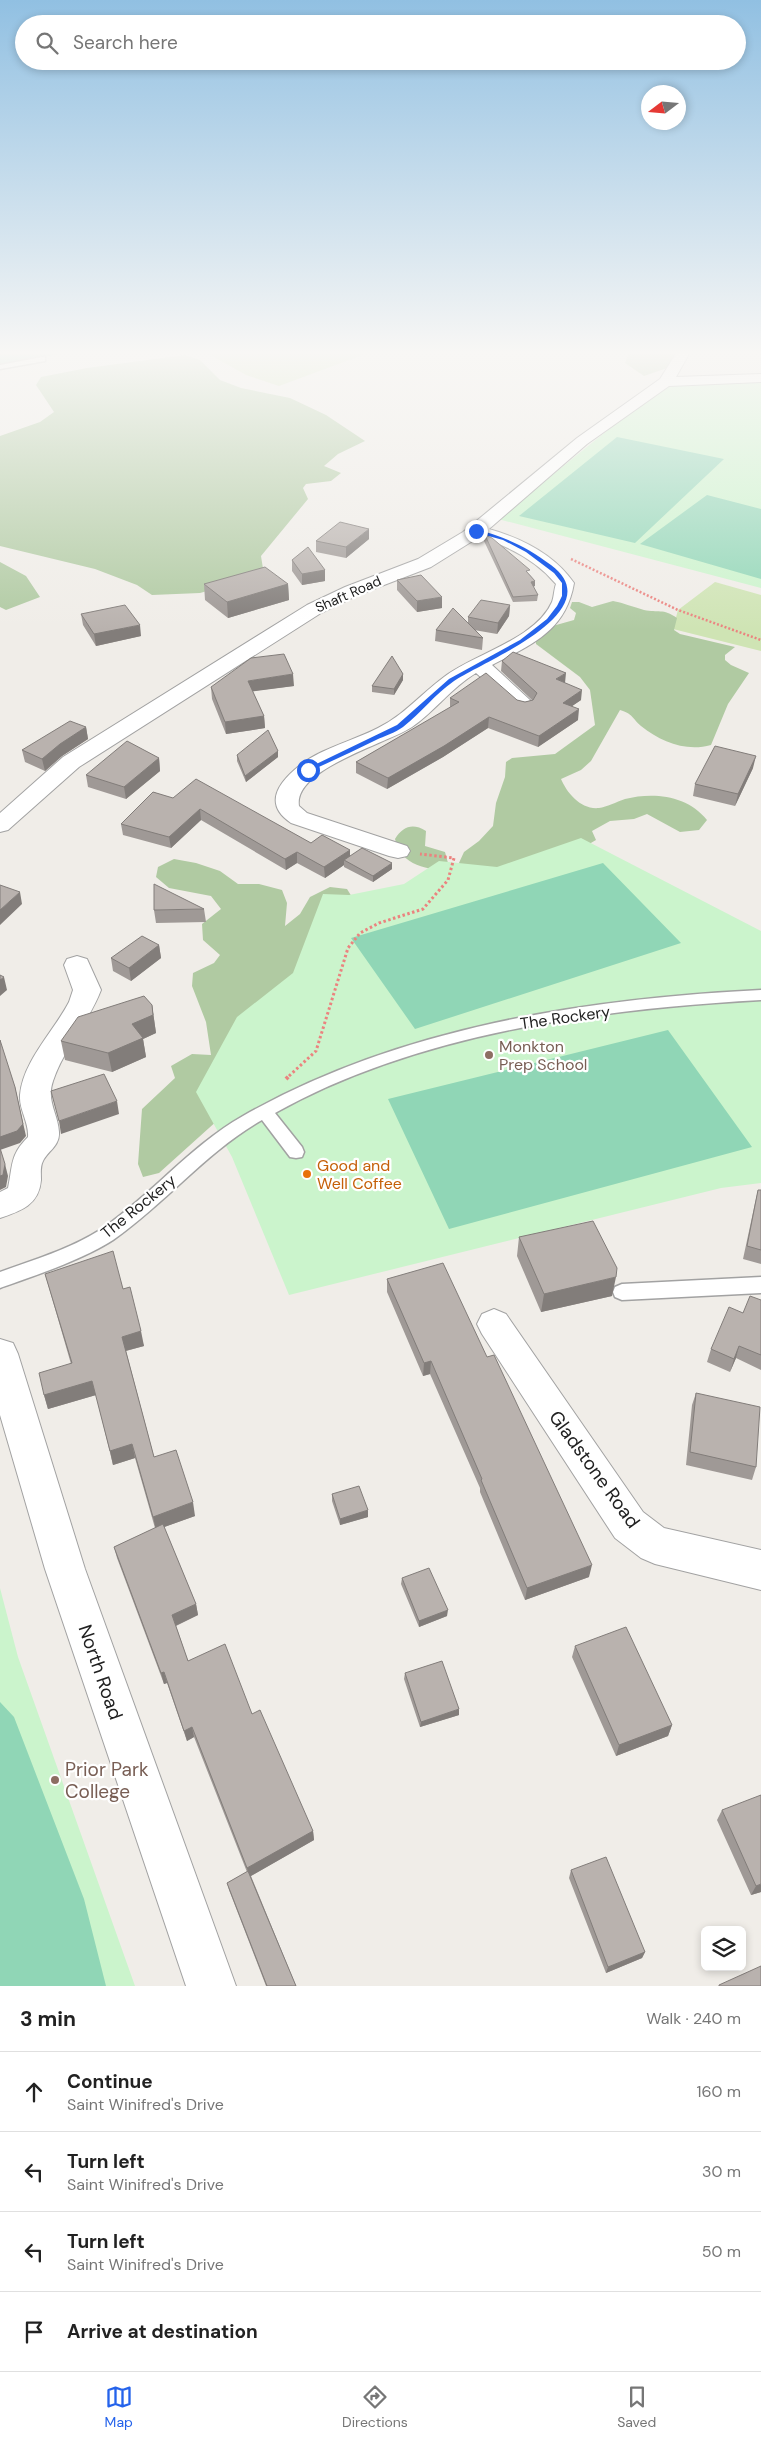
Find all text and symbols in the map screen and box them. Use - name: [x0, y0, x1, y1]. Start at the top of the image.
- search box: [15, 15, 746, 70]
- icon: search: [33, 29, 61, 57]
- text: Search here: [73, 30, 178, 55]
- north arrow: [641, 85, 686, 130]
- route end: [465, 520, 488, 543]
- street label: Shaft Road: [312, 571, 384, 617]
- route start: [297, 759, 320, 782]
- street label: The Rockery: [519, 1001, 611, 1034]
- place label: Monkton Prep School: [499, 1036, 587, 1075]
- marker: Monkton Prep School: [483, 1049, 495, 1061]
- place label: Good and Well Coffee: [317, 1155, 402, 1194]
- marker: Good and Well Coffee: [301, 1168, 313, 1180]
- street label: The Rockery: [97, 1170, 180, 1243]
- street label: Gladstone Road: [543, 1406, 646, 1533]
- street label: North Road: [73, 1621, 128, 1723]
- place label: Prior Park College: [65, 1757, 149, 1804]
- marker: Prior Park College: [49, 1774, 61, 1786]
- map controls: [701, 1926, 746, 1971]
- button: layers: [701, 1926, 746, 1971]
- text: 3 min: [20, 2005, 76, 2033]
- text: Walk · 240 m: [646, 2008, 741, 2029]
- text: Continue: [67, 2069, 153, 2094]
- icon: ahead: [20, 2078, 48, 2106]
- text: 160 m: [697, 2081, 741, 2102]
- text: Saint Winifred's Drive: [67, 2094, 224, 2115]
- text: Turn left: [67, 2149, 145, 2174]
- icon: left: [20, 2158, 48, 2186]
- text: 30 m: [702, 2161, 741, 2182]
- text: Saint Winifred's Drive: [67, 2174, 224, 2195]
- text: Turn left: [67, 2229, 145, 2254]
- icon: left: [20, 2238, 48, 2266]
- text: 50 m: [702, 2241, 741, 2262]
- text: Saint Winifred's Drive: [67, 2254, 224, 2275]
- icon: arrive: [20, 2318, 48, 2346]
- text: Arrive at destination: [67, 2319, 258, 2344]
- tab: Map: [105, 2383, 133, 2431]
- tab: Directions: [342, 2383, 408, 2431]
- tab: Saved: [617, 2383, 656, 2431]

